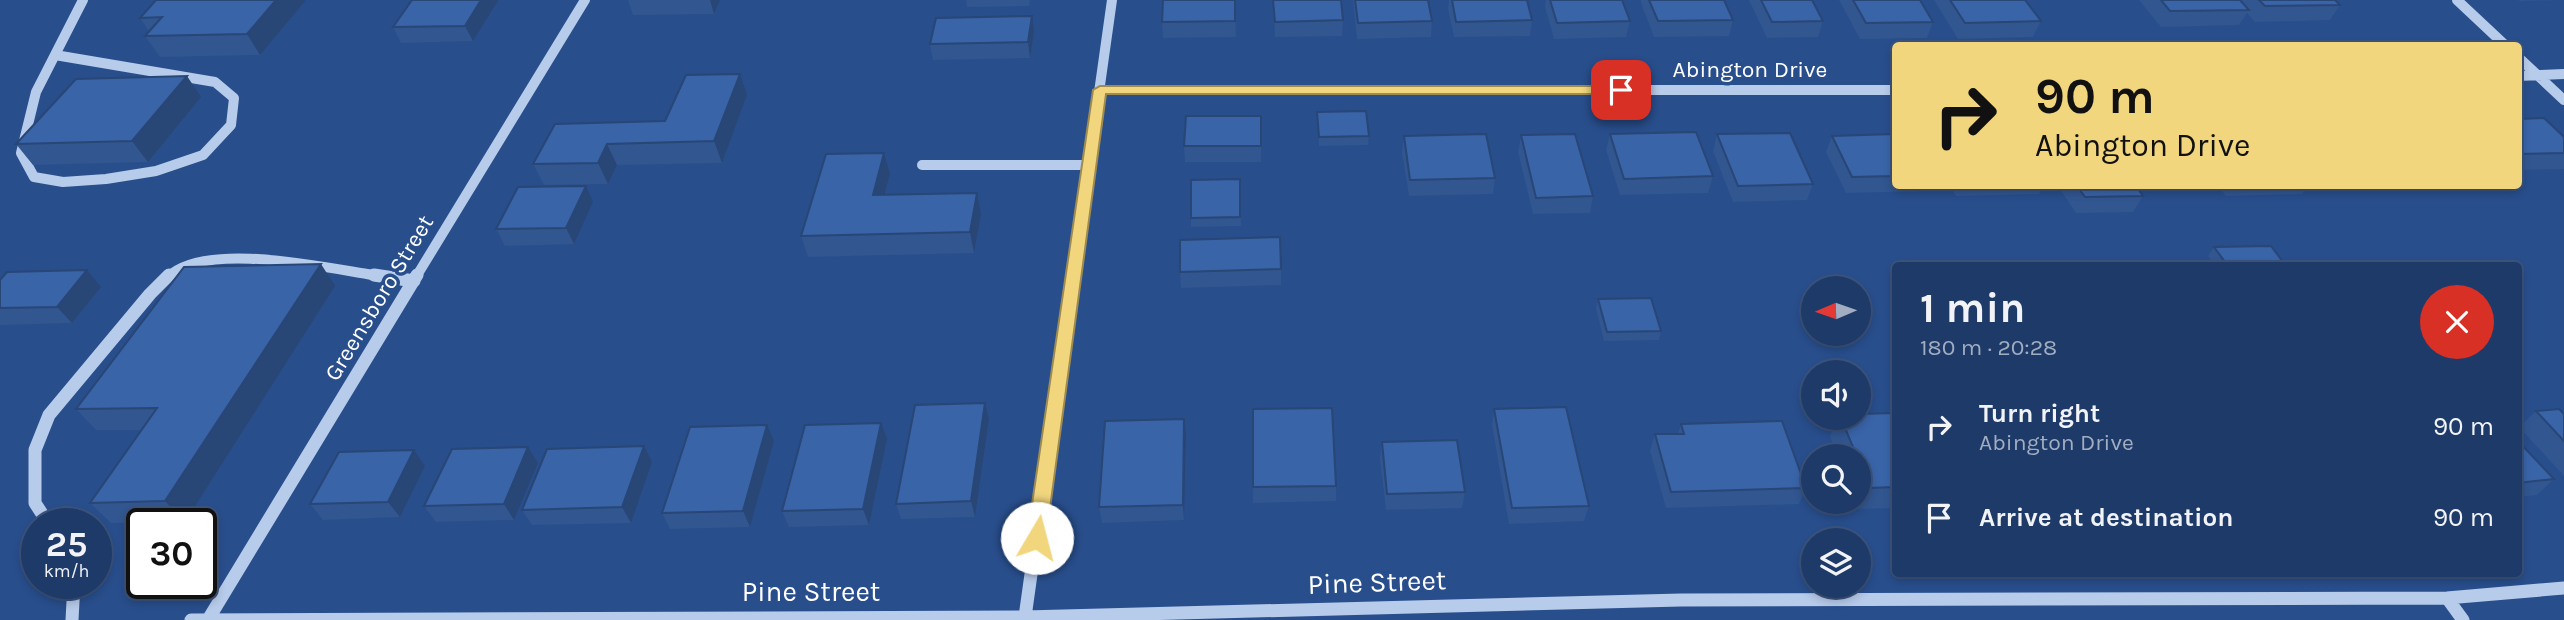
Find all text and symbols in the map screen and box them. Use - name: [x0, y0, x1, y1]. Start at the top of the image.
- street label: Abington Drive: [1673, 56, 1827, 83]
- pin: [1591, 60, 1651, 120]
- text: 90 m: [2035, 68, 2155, 125]
- icon: right: [1920, 70, 2011, 161]
- icon: arrive: [1602, 71, 1640, 109]
- text: Abington Drive: [2035, 127, 2250, 164]
- street label: Greensboro Street: [319, 210, 439, 386]
- north arrow: [1801, 276, 1871, 346]
- map controls: [1801, 276, 1871, 598]
- text: 1 min: [1920, 283, 2025, 333]
- button: close: [2420, 285, 2494, 359]
- text: 180 m · 20:28: [1920, 334, 2057, 361]
- button: sound: [1801, 360, 1871, 430]
- text: Turn right: [1979, 398, 2100, 429]
- icon: right: [1920, 408, 1958, 446]
- text: 90 m: [2433, 411, 2494, 442]
- text: Abington Drive: [1979, 429, 2134, 456]
- button: search: [1801, 444, 1871, 514]
- icon: arrive: [1920, 499, 1958, 537]
- position arrow: [1000, 501, 1074, 575]
- text: Arrive at destination: [1979, 502, 2233, 533]
- text: 90 m: [2433, 502, 2494, 533]
- speed limit sign: 30: [126, 508, 217, 599]
- text: 25: [46, 524, 87, 565]
- button: layers: [1801, 528, 1871, 598]
- text: km/h: [44, 560, 89, 582]
- street label: Pine Street: [1307, 563, 1447, 601]
- street label: Pine Street: [742, 575, 880, 608]

